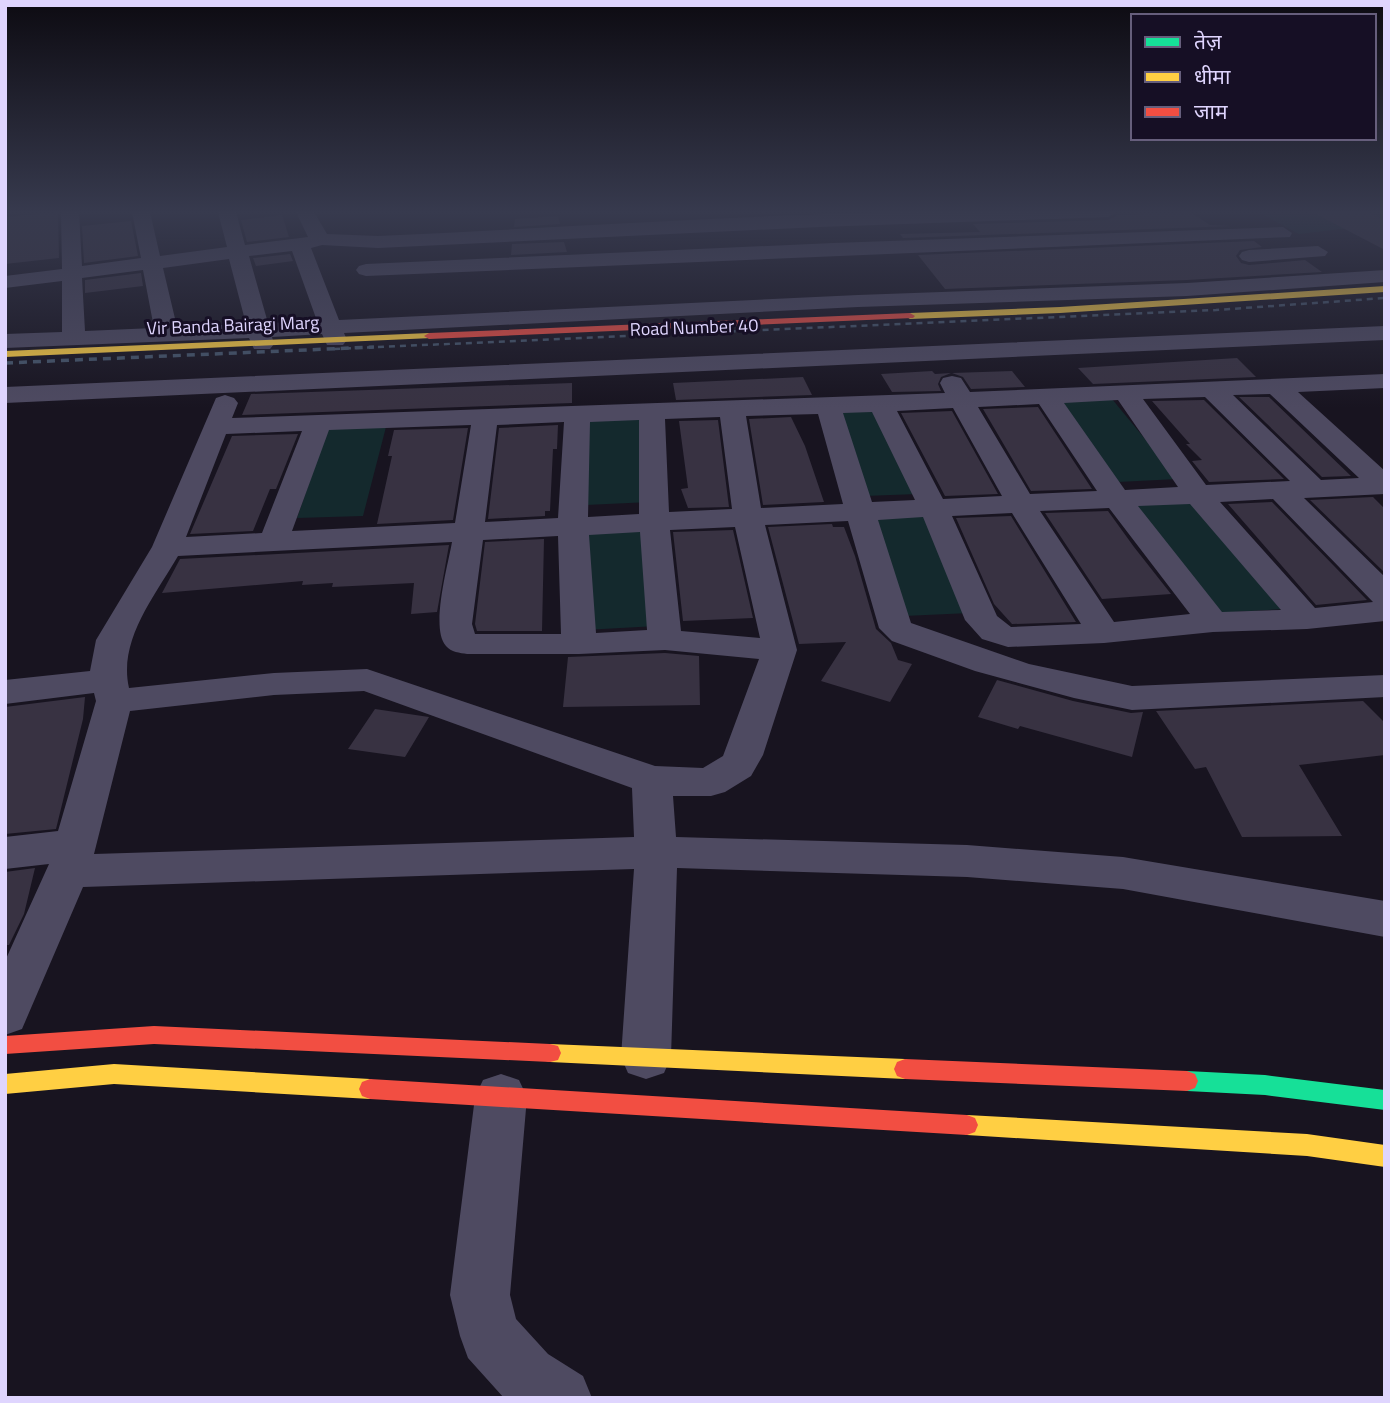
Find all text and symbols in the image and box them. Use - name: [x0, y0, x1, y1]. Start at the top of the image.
- legend: [1131, 14, 1376, 140]
- text: तेज़: [1194, 25, 1222, 57]
- text: धीमा: [1194, 60, 1231, 92]
- text: जाम: [1194, 95, 1228, 127]
- street label: Vir Banda Bairagi Marg: [146, 308, 320, 342]
- street label: Road Number 40: [629, 311, 759, 343]

